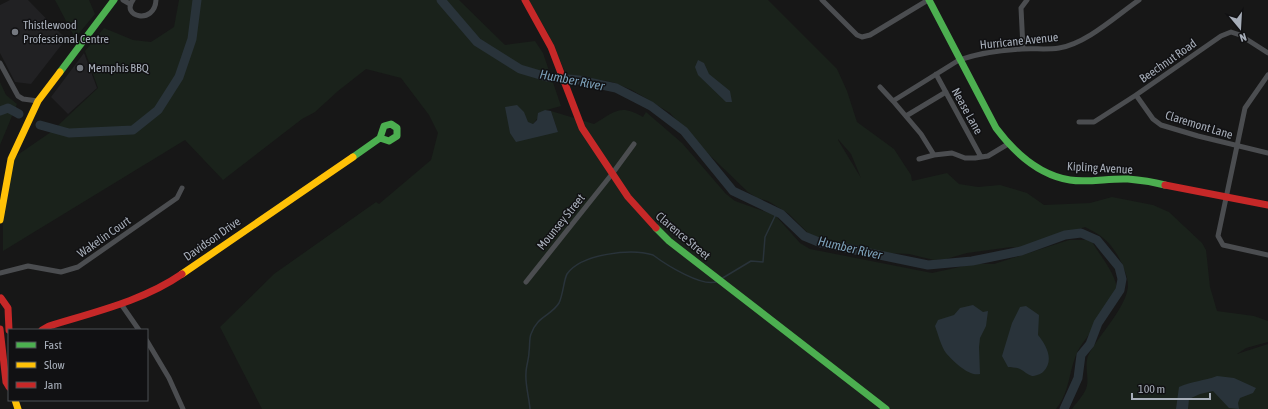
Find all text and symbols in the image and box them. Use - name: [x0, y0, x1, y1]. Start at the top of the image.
- north arrow: [1220, 8, 1260, 48]
- place label: Thistlewood Professional Centre: [23, 18, 109, 46]
- marker: Thistlewood Professional Centre: [10, 27, 20, 37]
- street label: Hurricane Avenue: [979, 30, 1059, 52]
- text: N: [1238, 31, 1248, 44]
- street label: Beechnut Road: [1137, 36, 1199, 86]
- place label: Memphis BBQ: [88, 61, 150, 75]
- marker: Memphis BBQ: [75, 63, 85, 73]
- water label: Humber River: [539, 66, 607, 94]
- street label: Nease Lane: [949, 85, 985, 137]
- street label: Claremont Lane: [1164, 108, 1234, 142]
- street label: Kipling Avenue: [1067, 159, 1133, 177]
- street label: Mounsey Street: [534, 191, 588, 253]
- street label: Clarence Street: [653, 209, 714, 263]
- street label: Wakelin Court: [75, 213, 134, 260]
- street label: Davidson Drive: [181, 214, 243, 264]
- water label: Humber River: [816, 233, 885, 263]
- legend: [8, 329, 148, 401]
- text: Fast: [44, 338, 62, 352]
- text: Slow: [44, 358, 65, 372]
- scale bar: [1132, 375, 1210, 401]
- text: Jam: [44, 378, 62, 392]
- text: 100 m: [1138, 382, 1165, 396]

